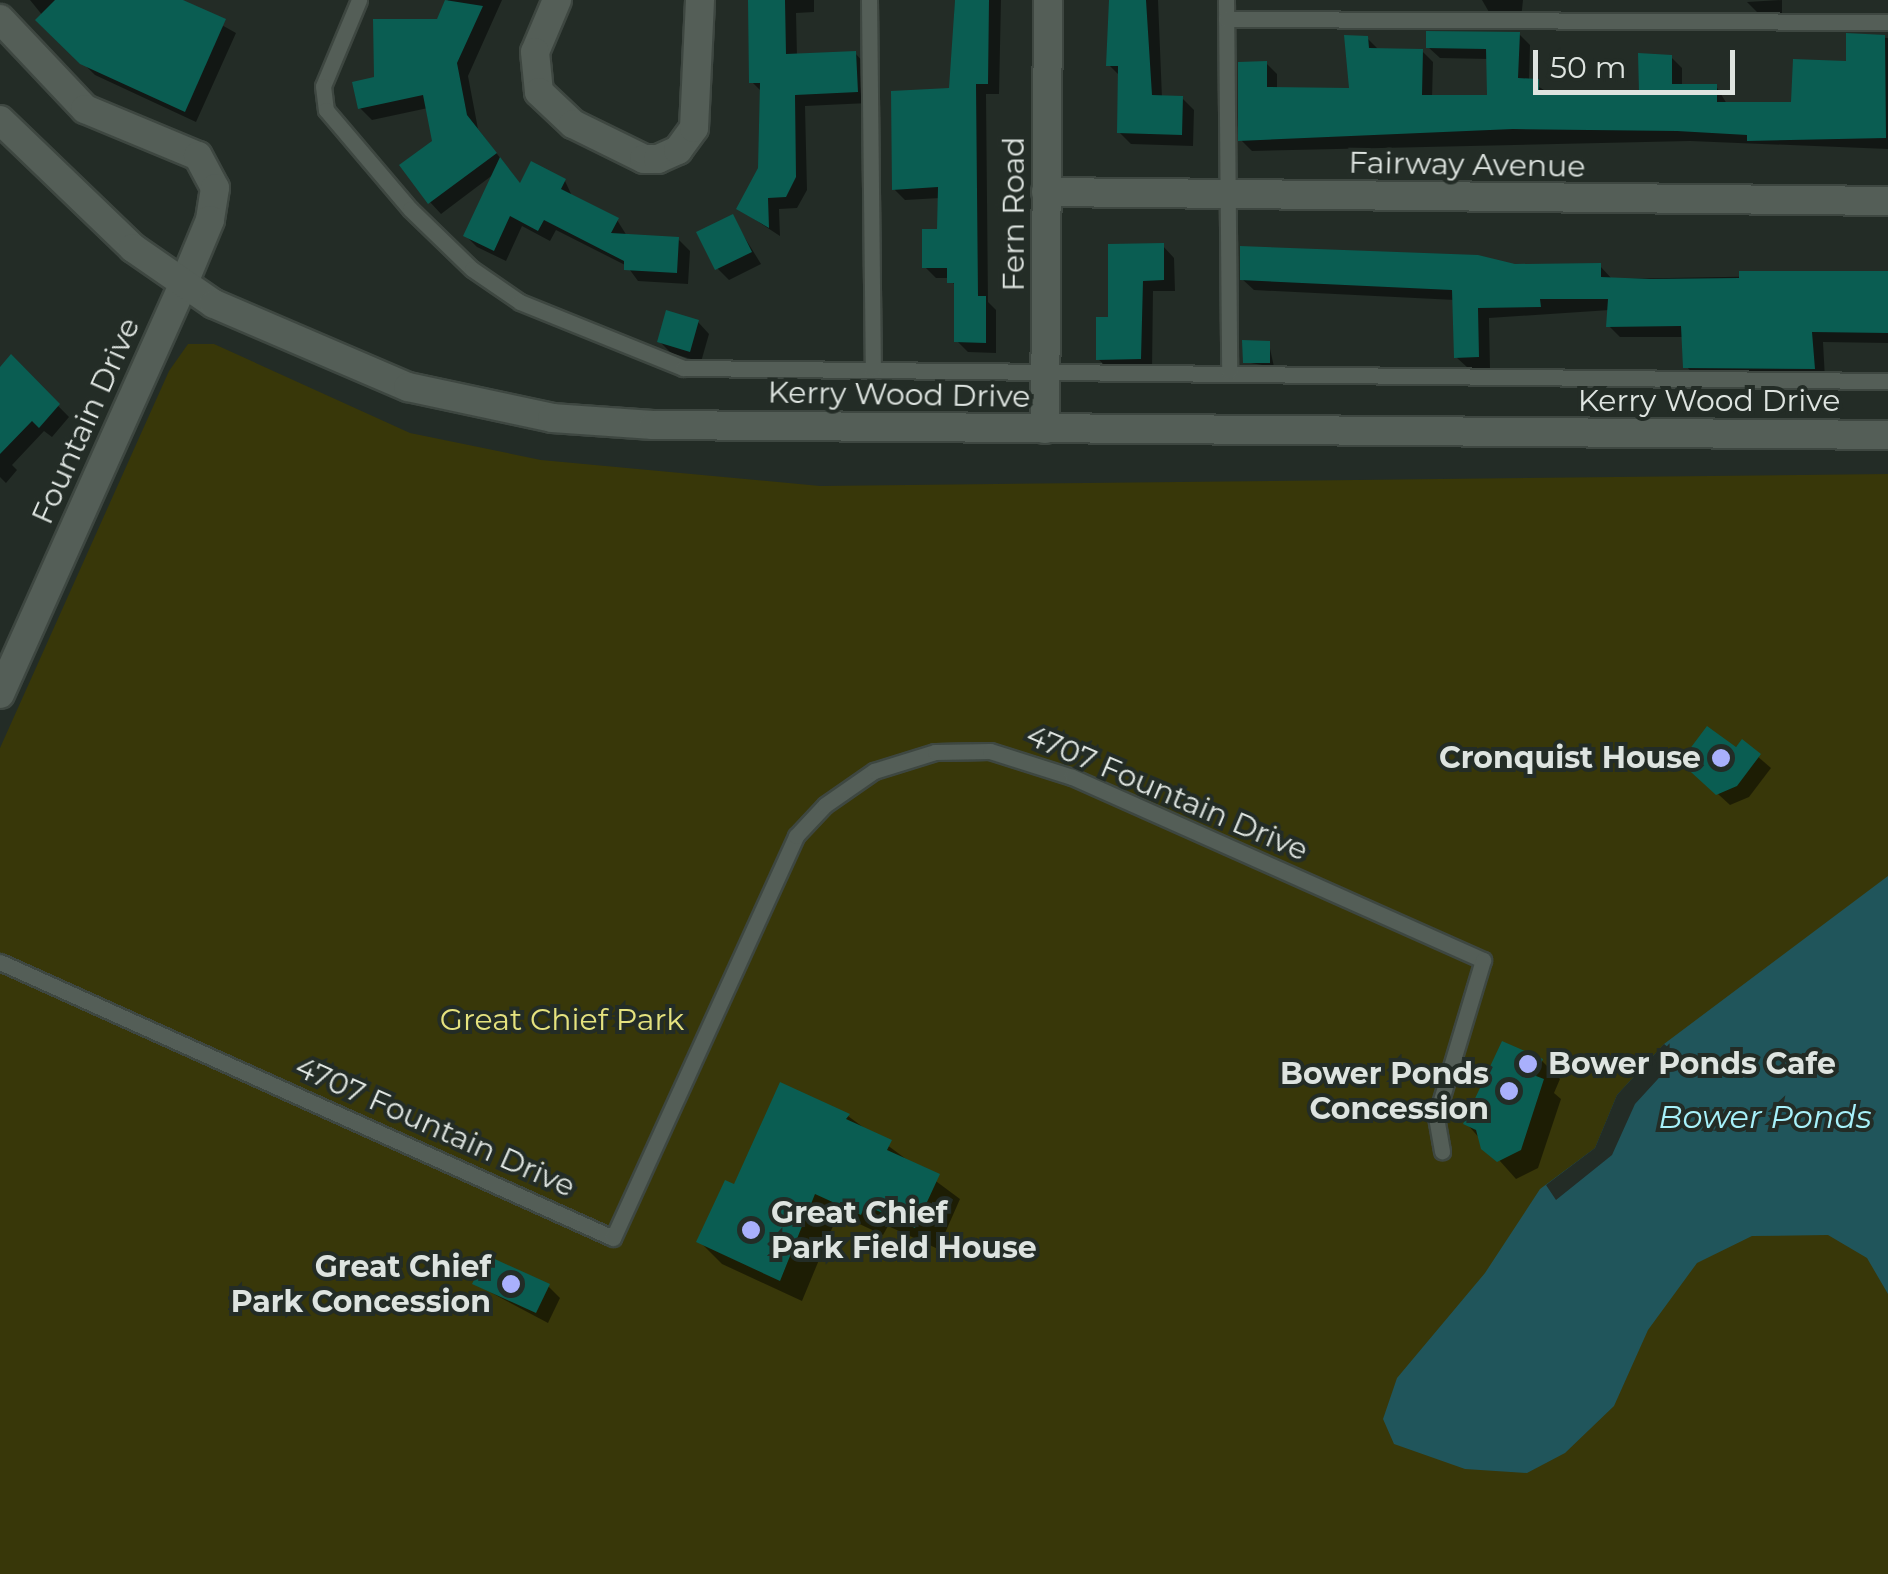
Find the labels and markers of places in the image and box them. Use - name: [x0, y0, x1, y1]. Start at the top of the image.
- place label: Cronquist House: [1439, 740, 1701, 776]
- marker: Cronquist House: [1710, 747, 1732, 769]
- place label: Bower Ponds Cafe: [1548, 1046, 1836, 1082]
- marker: Bower Ponds Cafe: [1517, 1053, 1539, 1075]
- place label: Bower Ponds Concession: [1280, 1056, 1489, 1126]
- marker: Bower Ponds Concession: [1498, 1080, 1520, 1102]
- place label: Great Chief Park Field House: [771, 1195, 1037, 1266]
- marker: Great Chief Park Field House: [740, 1219, 762, 1241]
- place label: Great Chief Park Concession: [231, 1249, 491, 1320]
- marker: Great Chief Park Concession: [500, 1273, 522, 1295]

